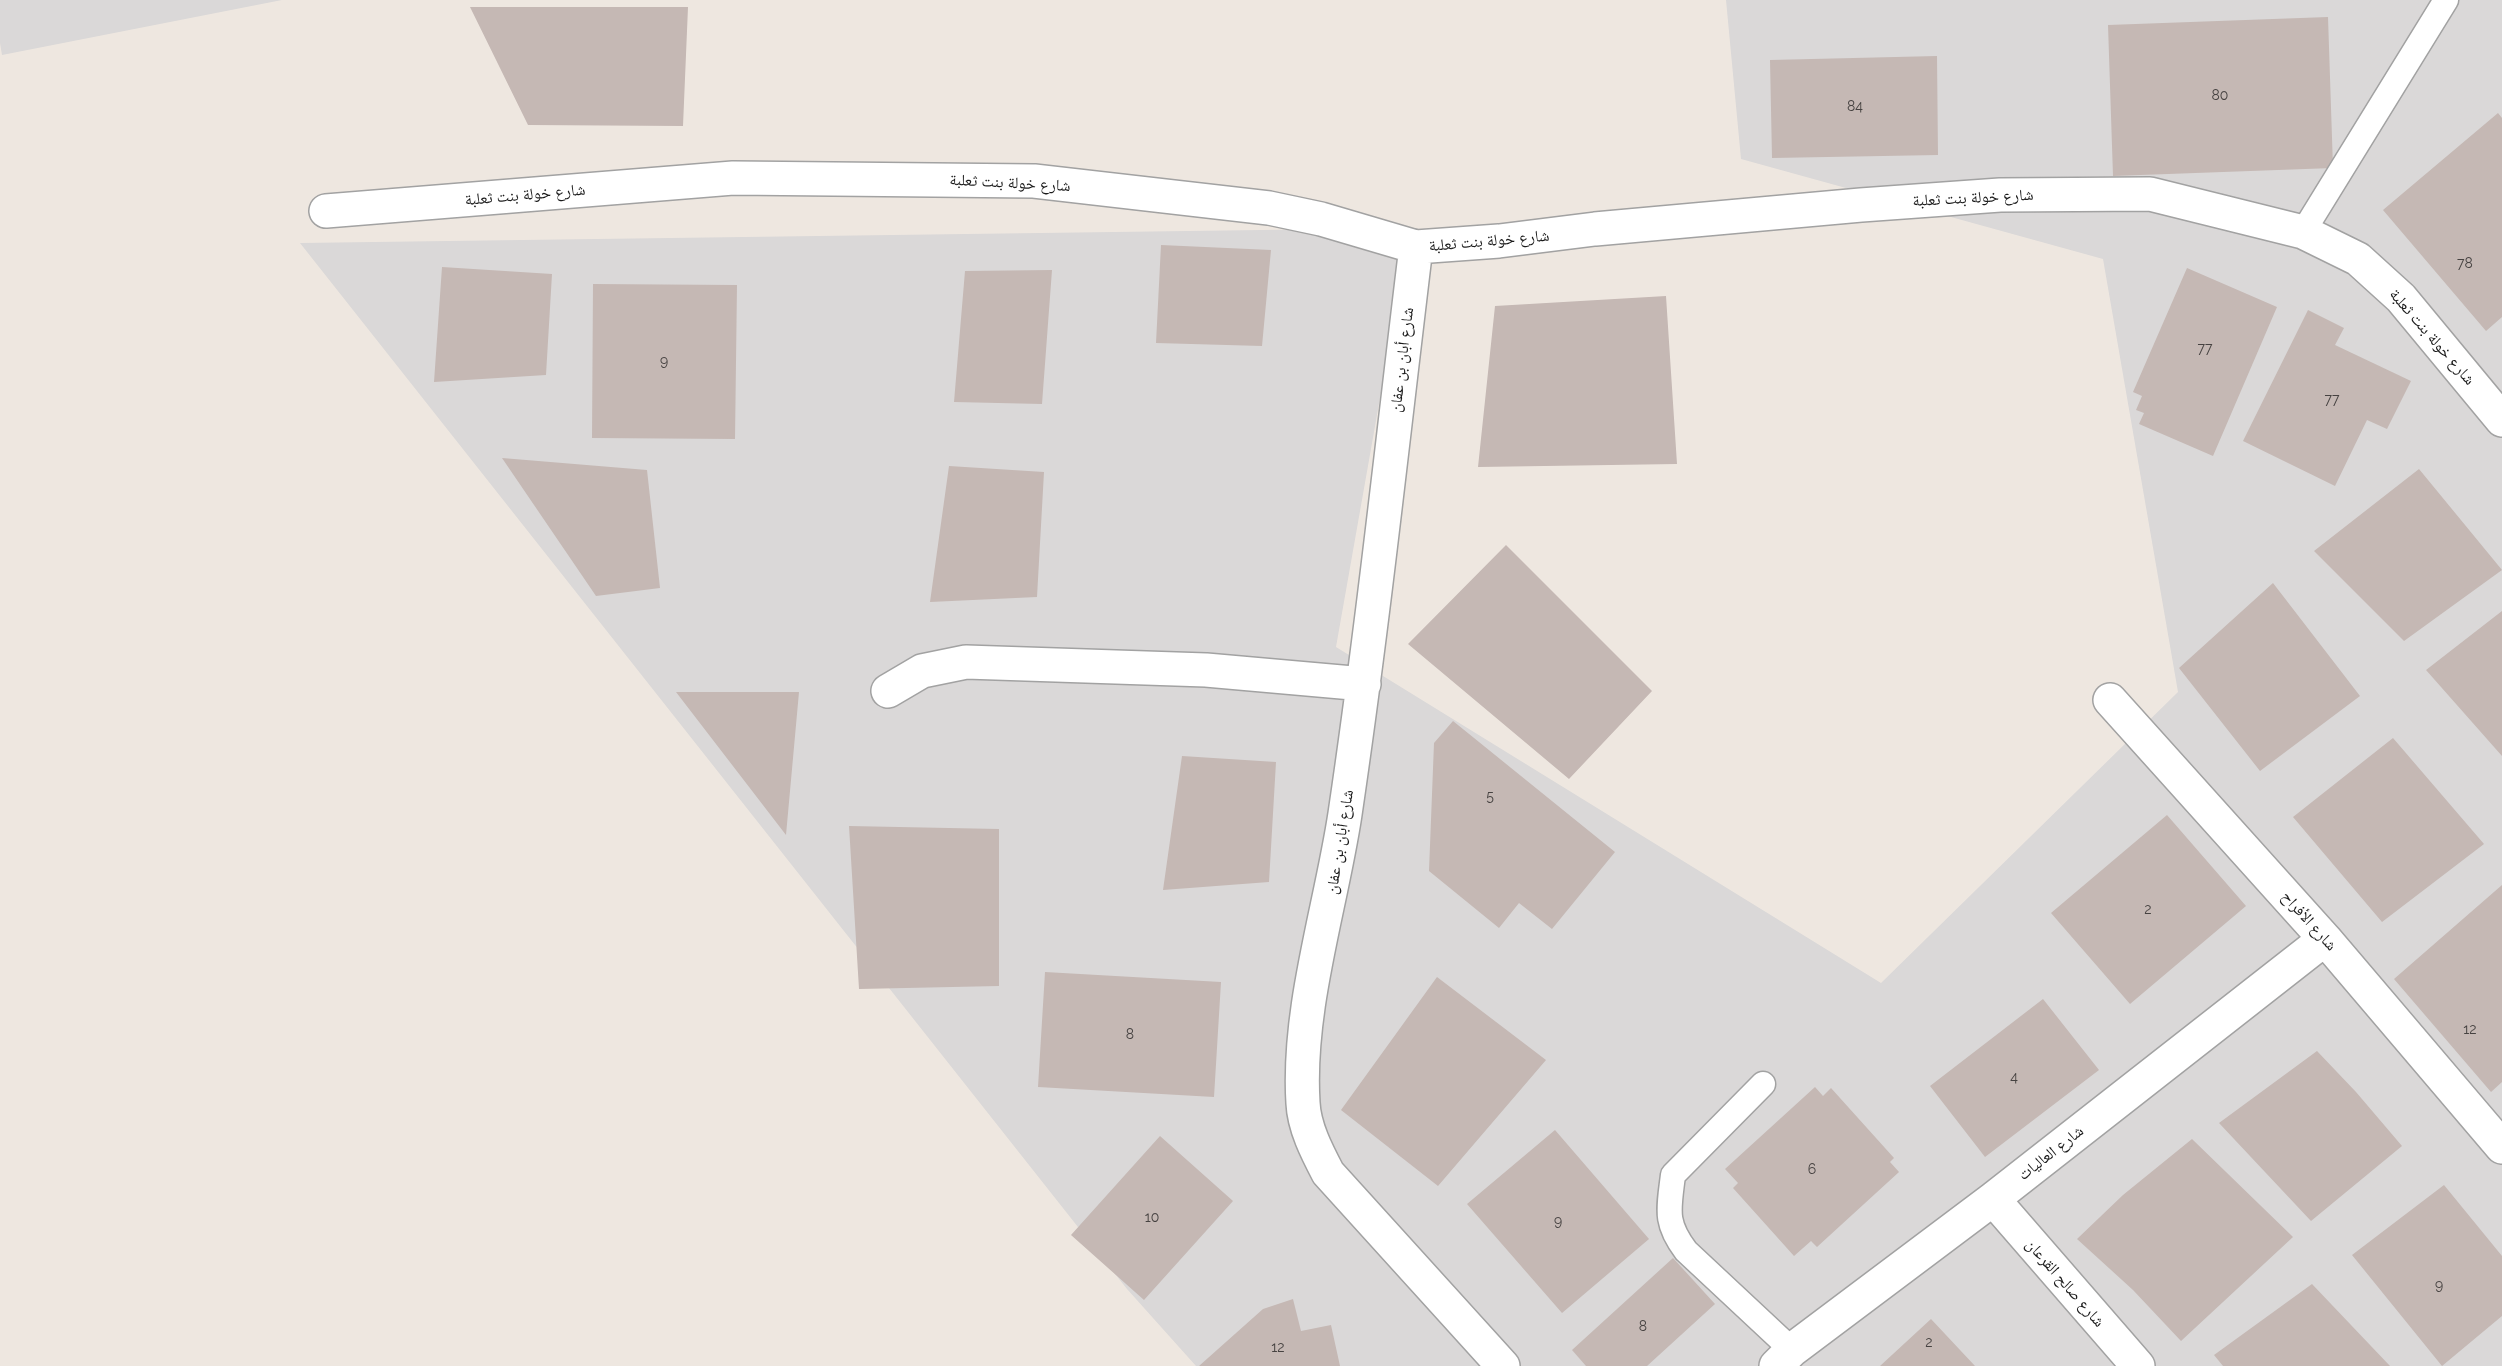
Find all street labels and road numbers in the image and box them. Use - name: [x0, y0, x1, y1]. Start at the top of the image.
- street label: شارع خولة بنت ثعلبة: [949, 170, 1071, 196]
- street label: شارع خولة بنت ثعلبة: [464, 180, 586, 210]
- street label: شارع خولة بنت ثعلبة: [1912, 185, 2034, 211]
- street label: شارع خولة بنت ثعلبة: [1428, 226, 1550, 256]
- street label: شارع خولة بنت ثعلبة: [2385, 285, 2479, 389]
- street label: شارع أبان بن عفان: [1386, 306, 1418, 414]
- street label: شارع أبان بن عفان: [1322, 788, 1358, 896]
- street label: شارع الأفراح: [2277, 887, 2341, 955]
- street label: شارع العاليات: [2014, 1121, 2088, 1185]
- street label: شارع صالح القرعان: [2021, 1235, 2109, 1331]

